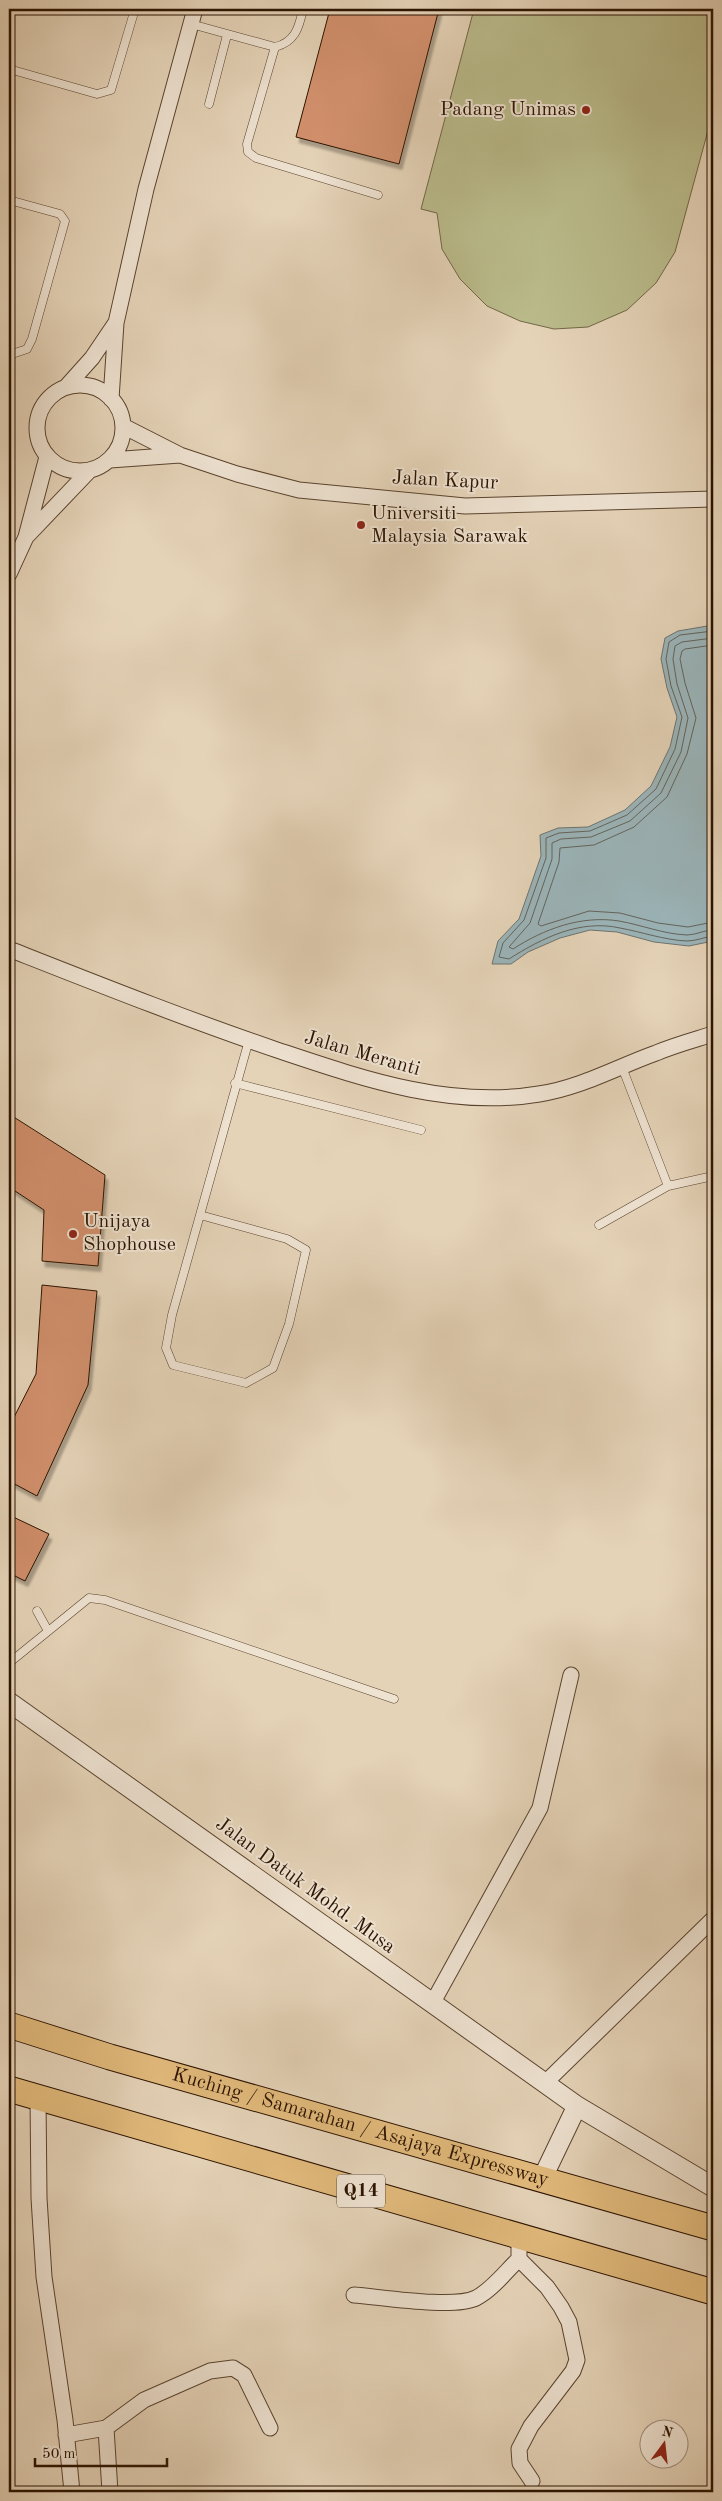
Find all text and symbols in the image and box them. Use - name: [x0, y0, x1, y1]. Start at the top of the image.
- place label: Padang Unimas: [440, 100, 576, 120]
- marker: Padang Unimas: [580, 104, 592, 116]
- street label: Jalan Kapur: [391, 468, 499, 494]
- place label: Universiti Malaysia Sarawak: [371, 504, 528, 547]
- marker: Universiti Malaysia Sarawak: [355, 519, 367, 531]
- street label: Jalan Meranti: [302, 1028, 422, 1080]
- place label: Unijaya Shophouse: [83, 1212, 176, 1255]
- marker: Unijaya Shophouse: [67, 1228, 79, 1240]
- street label: Jalan Datuk Mohd. Musa: [211, 1814, 399, 1958]
- street label: Kuching / Samarahan / Asajaya Expressway: [170, 2065, 551, 2191]
- road number: Q14: [337, 2174, 385, 2208]
- north arrow: [640, 2418, 690, 2468]
- text: N: [660, 2424, 674, 2441]
- scale bar: [35, 2436, 168, 2468]
- text: 50 m: [42, 2447, 76, 2462]

